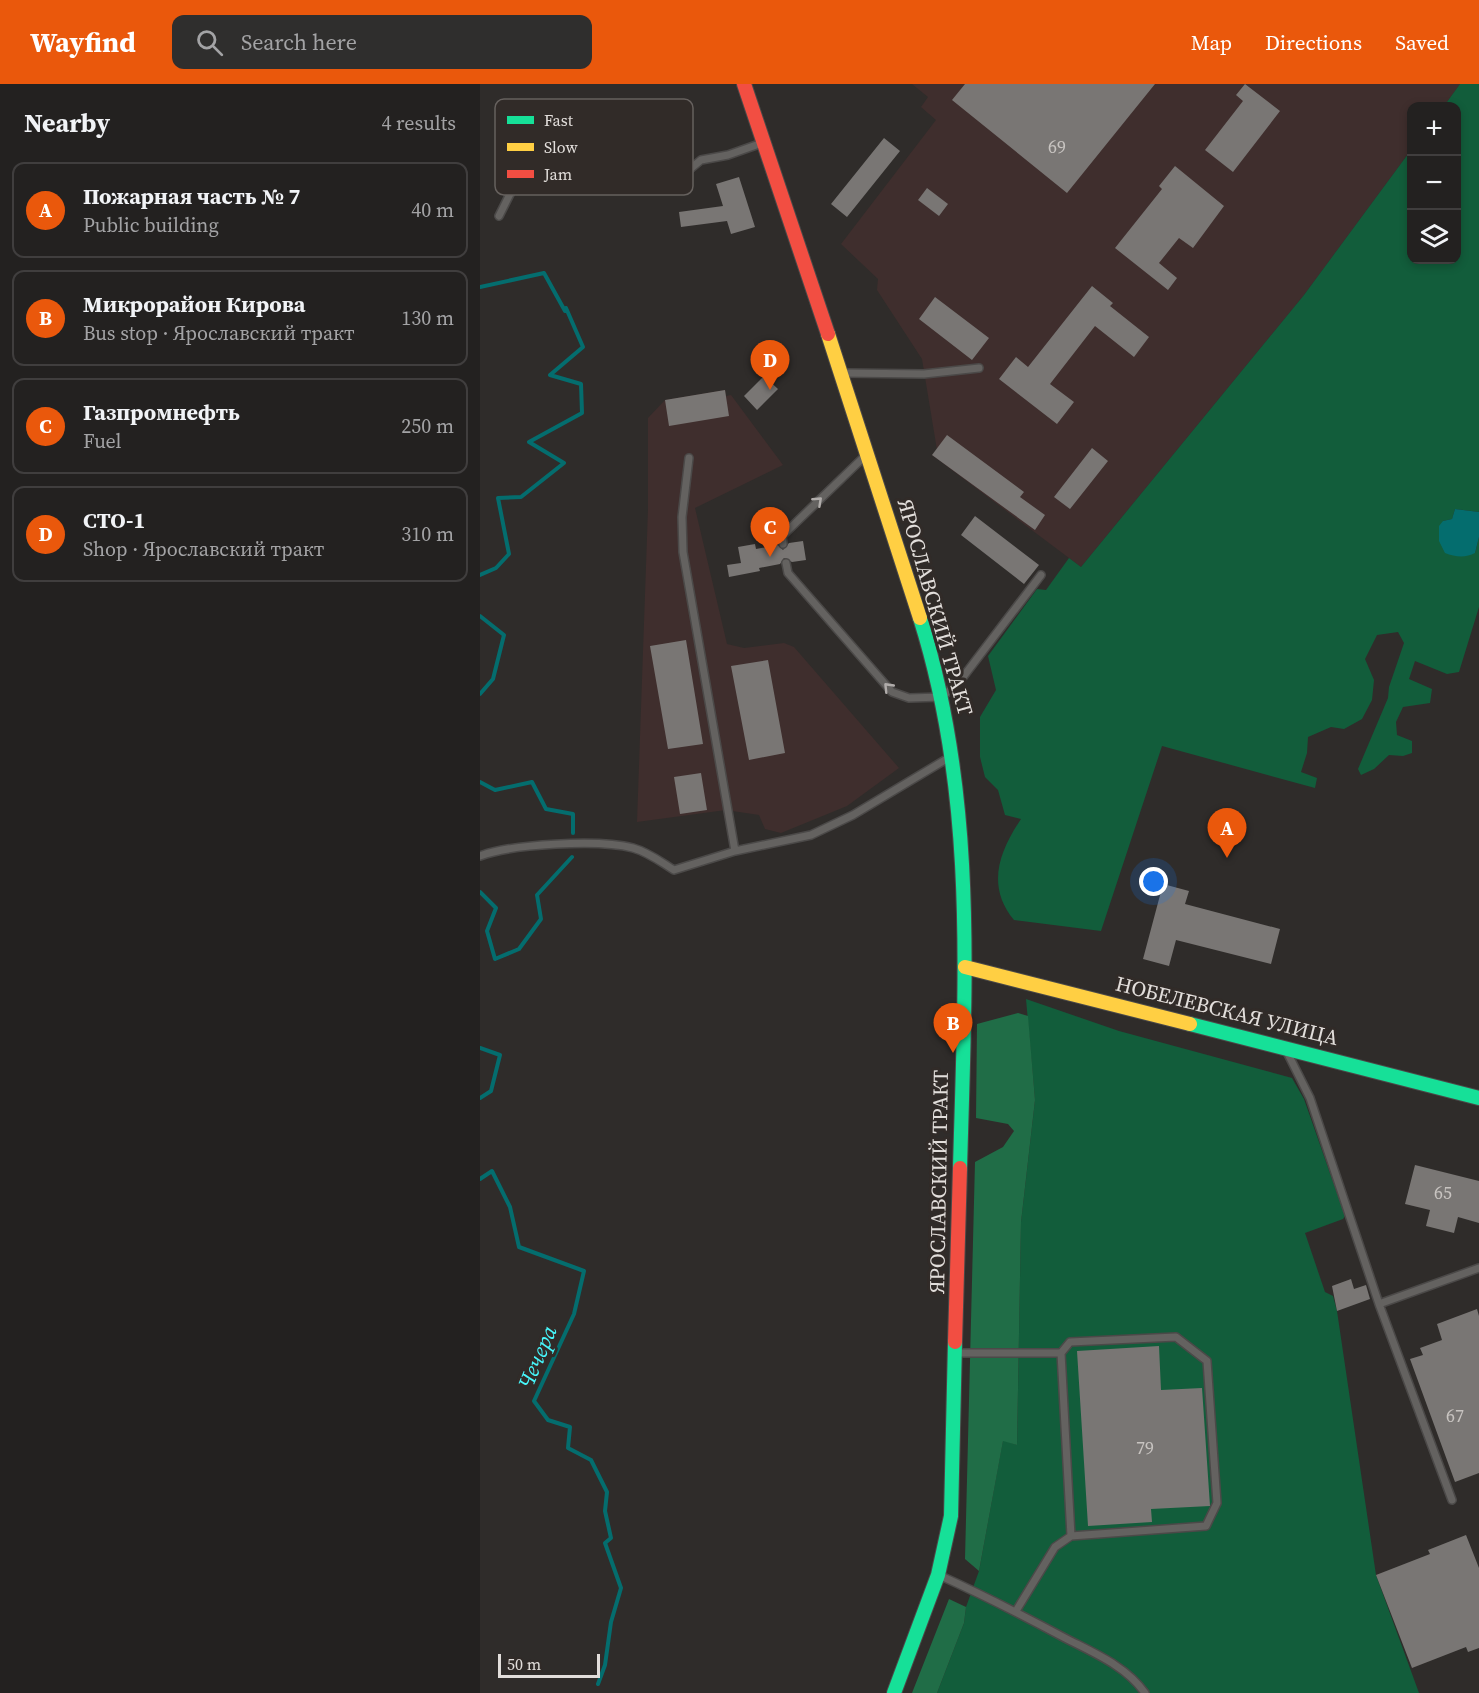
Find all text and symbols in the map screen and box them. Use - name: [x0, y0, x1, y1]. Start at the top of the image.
- search box: [172, 15, 592, 69]
- text: Wayfind: [30, 23, 136, 61]
- icon: search: [193, 26, 226, 59]
- text: Search here: [241, 27, 357, 57]
- text: Map: [1191, 28, 1232, 57]
- text: Directions: [1265, 28, 1362, 57]
- text: Saved: [1395, 28, 1449, 57]
- legend: [495, 99, 693, 195]
- map controls: [1407, 102, 1461, 264]
- button: +: [1407, 102, 1461, 156]
- text: Nearby: [24, 105, 110, 141]
- text: 4 results: [381, 109, 456, 137]
- text: Fast: [544, 109, 574, 131]
- house number: 69: [1048, 134, 1066, 159]
- text: Slow: [544, 136, 579, 158]
- button: −: [1407, 156, 1461, 210]
- text: Jam: [543, 163, 572, 185]
- text: Пожарная часть № 7: [83, 181, 301, 211]
- text: A: [39, 196, 52, 224]
- text: 40 m: [411, 196, 454, 224]
- button: layers: [1407, 210, 1461, 264]
- text: Public building: [83, 211, 219, 239]
- text: Микрорайон Кирова: [83, 289, 305, 319]
- text: B: [39, 304, 52, 332]
- text: 130 m: [401, 304, 454, 332]
- text: Bus stop · Ярославский тракт: [83, 319, 355, 347]
- pin: D: [750, 340, 790, 390]
- text: Газпромнефть: [83, 397, 240, 427]
- text: C: [39, 412, 52, 440]
- text: 250 m: [401, 412, 454, 440]
- text: Fuel: [83, 427, 122, 455]
- street label: ЯРОСЛАВСКИЙ ТРАКТ: [891, 495, 980, 719]
- one-way arrow: [810, 498, 821, 509]
- text: СТО-1: [83, 505, 145, 535]
- pin: C: [750, 508, 790, 557]
- text: D: [38, 520, 53, 548]
- text: 310 m: [401, 520, 454, 548]
- text: Shop · Ярославский тракт: [83, 535, 324, 563]
- one-way arrow: [884, 683, 895, 693]
- pin: A: [1208, 808, 1246, 858]
- your location: [1139, 867, 1168, 896]
- street label: НОБЕЛЕВСКАЯ УЛИЦА: [1113, 969, 1342, 1052]
- pin: B: [934, 1004, 972, 1053]
- street label: ЯРОСЛАВСКИЙ ТРАКТ: [922, 1069, 955, 1294]
- house number: 65: [1434, 1180, 1452, 1205]
- water label: Чечера: [510, 1320, 564, 1393]
- house number: 67: [1446, 1403, 1464, 1428]
- house number: 79: [1136, 1435, 1154, 1460]
- scale bar: [498, 1651, 600, 1678]
- text: 50 m: [507, 1653, 541, 1675]

